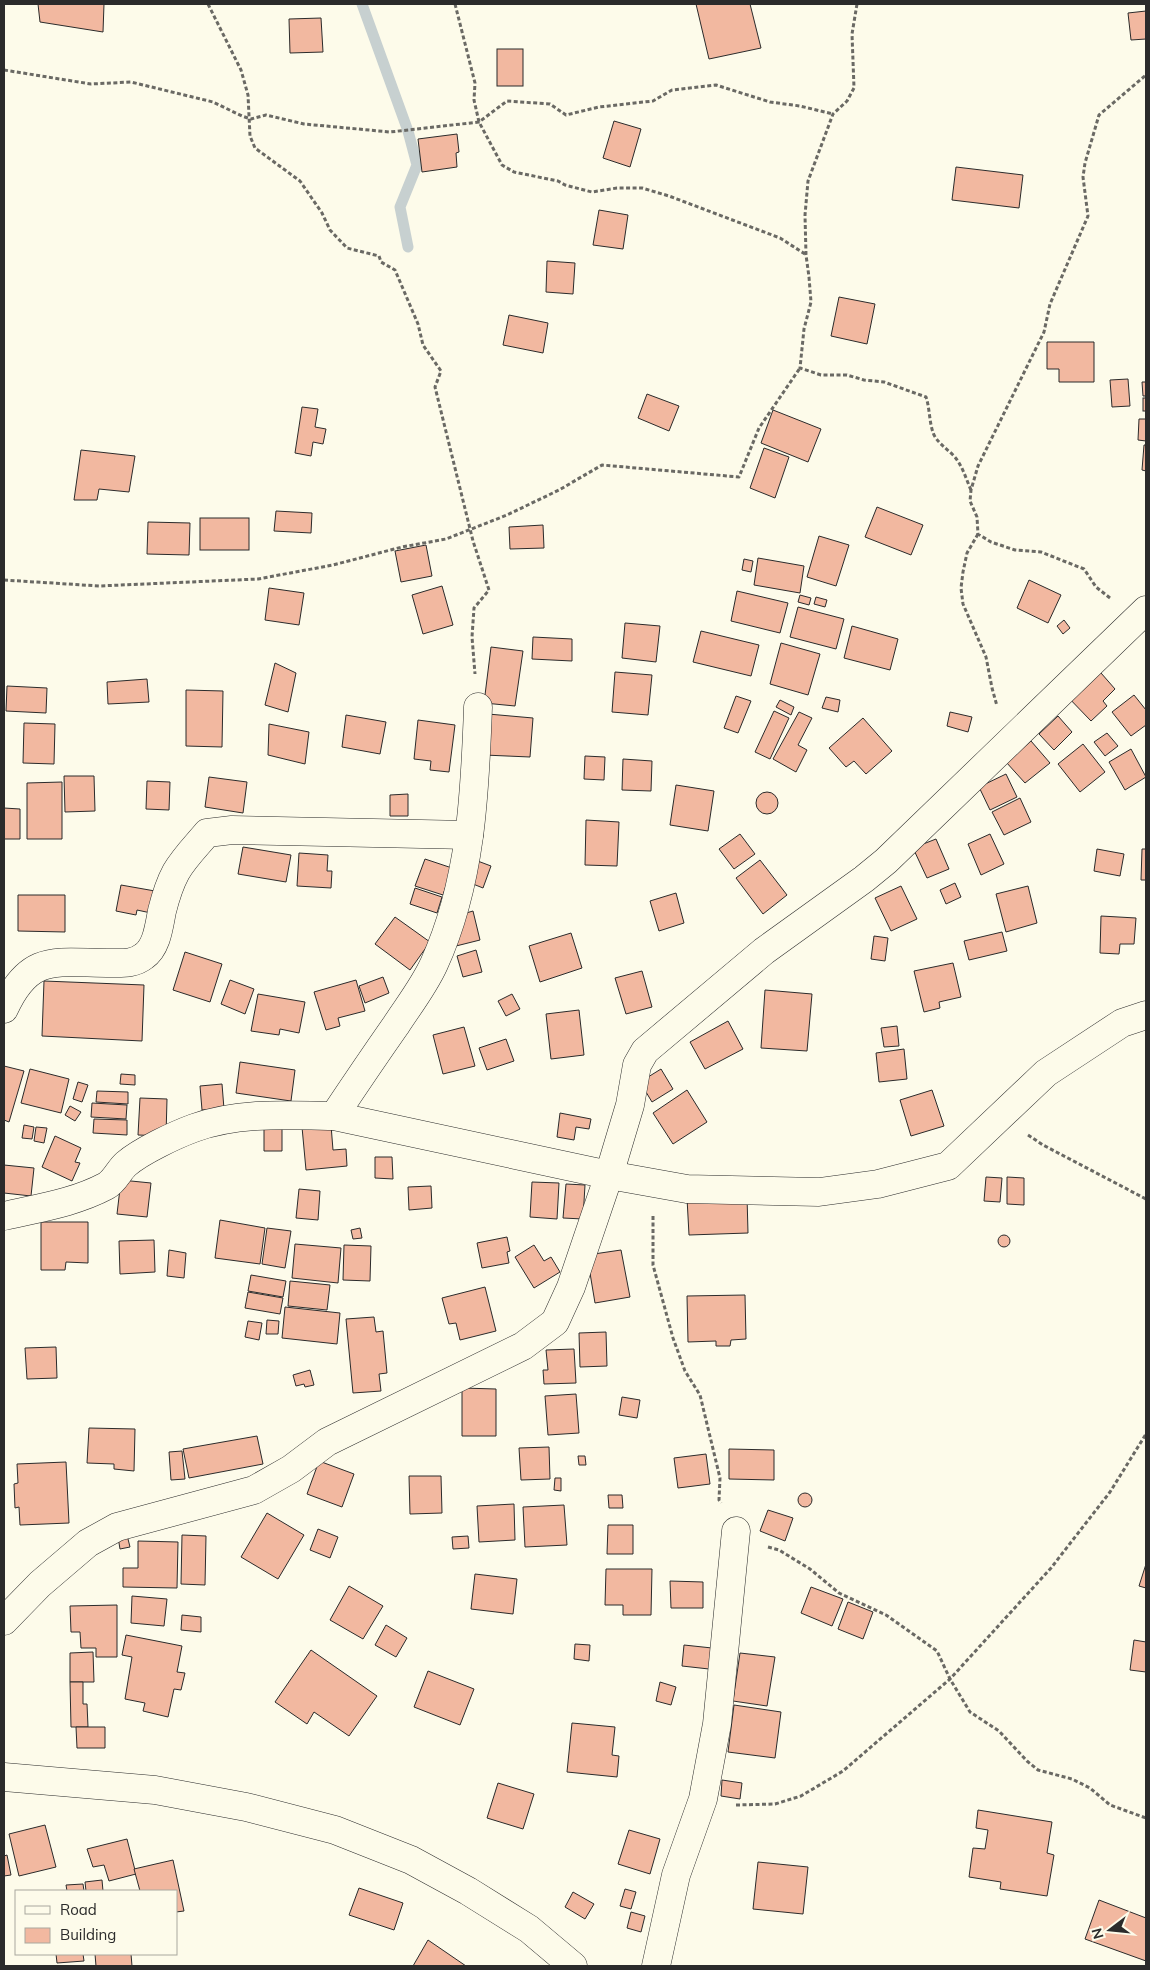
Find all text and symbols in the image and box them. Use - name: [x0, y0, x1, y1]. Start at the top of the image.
- legend: [15, 1890, 178, 1955]
- text: Road: [60, 1900, 97, 1919]
- north arrow: [1085, 1905, 1135, 1955]
- text: Building: [60, 1925, 116, 1944]
- text: N: [1087, 1926, 1108, 1941]

